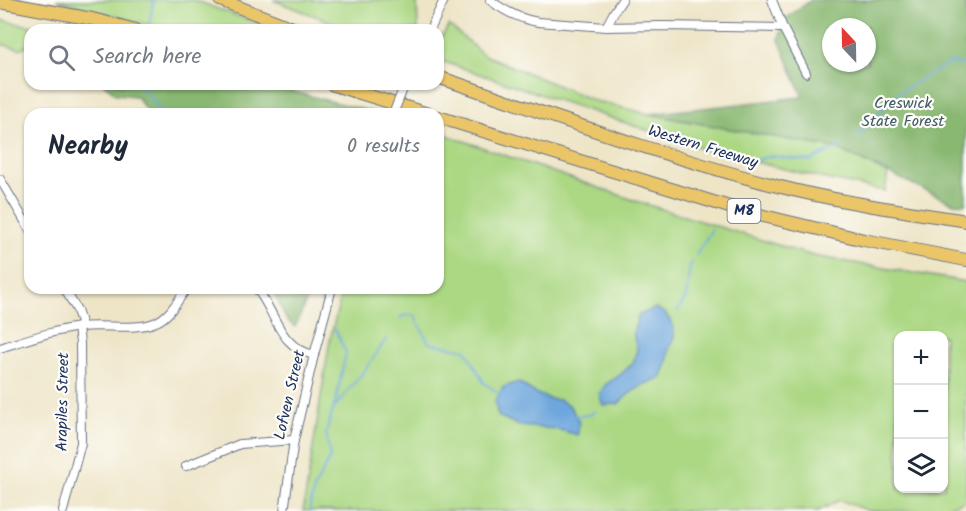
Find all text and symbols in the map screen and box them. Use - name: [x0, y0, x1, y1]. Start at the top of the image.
- north arrow: [822, 18, 876, 72]
- search box: [24, 24, 444, 90]
- text: Search here: [93, 40, 201, 75]
- icon: search: [45, 41, 78, 74]
- park label: Creswick State Forest: [861, 91, 945, 134]
- street label: Western Freeway: [645, 118, 762, 176]
- text: Nearby: [48, 126, 128, 168]
- text: 0 results: [347, 131, 420, 163]
- road number: M8: [728, 199, 760, 223]
- map controls: [894, 331, 948, 493]
- button: +: [894, 331, 948, 385]
- street label: Lofven Street: [268, 347, 313, 442]
- street label: Arapiles Street: [50, 352, 76, 452]
- button: −: [894, 385, 948, 439]
- button: layers: [894, 439, 948, 493]

